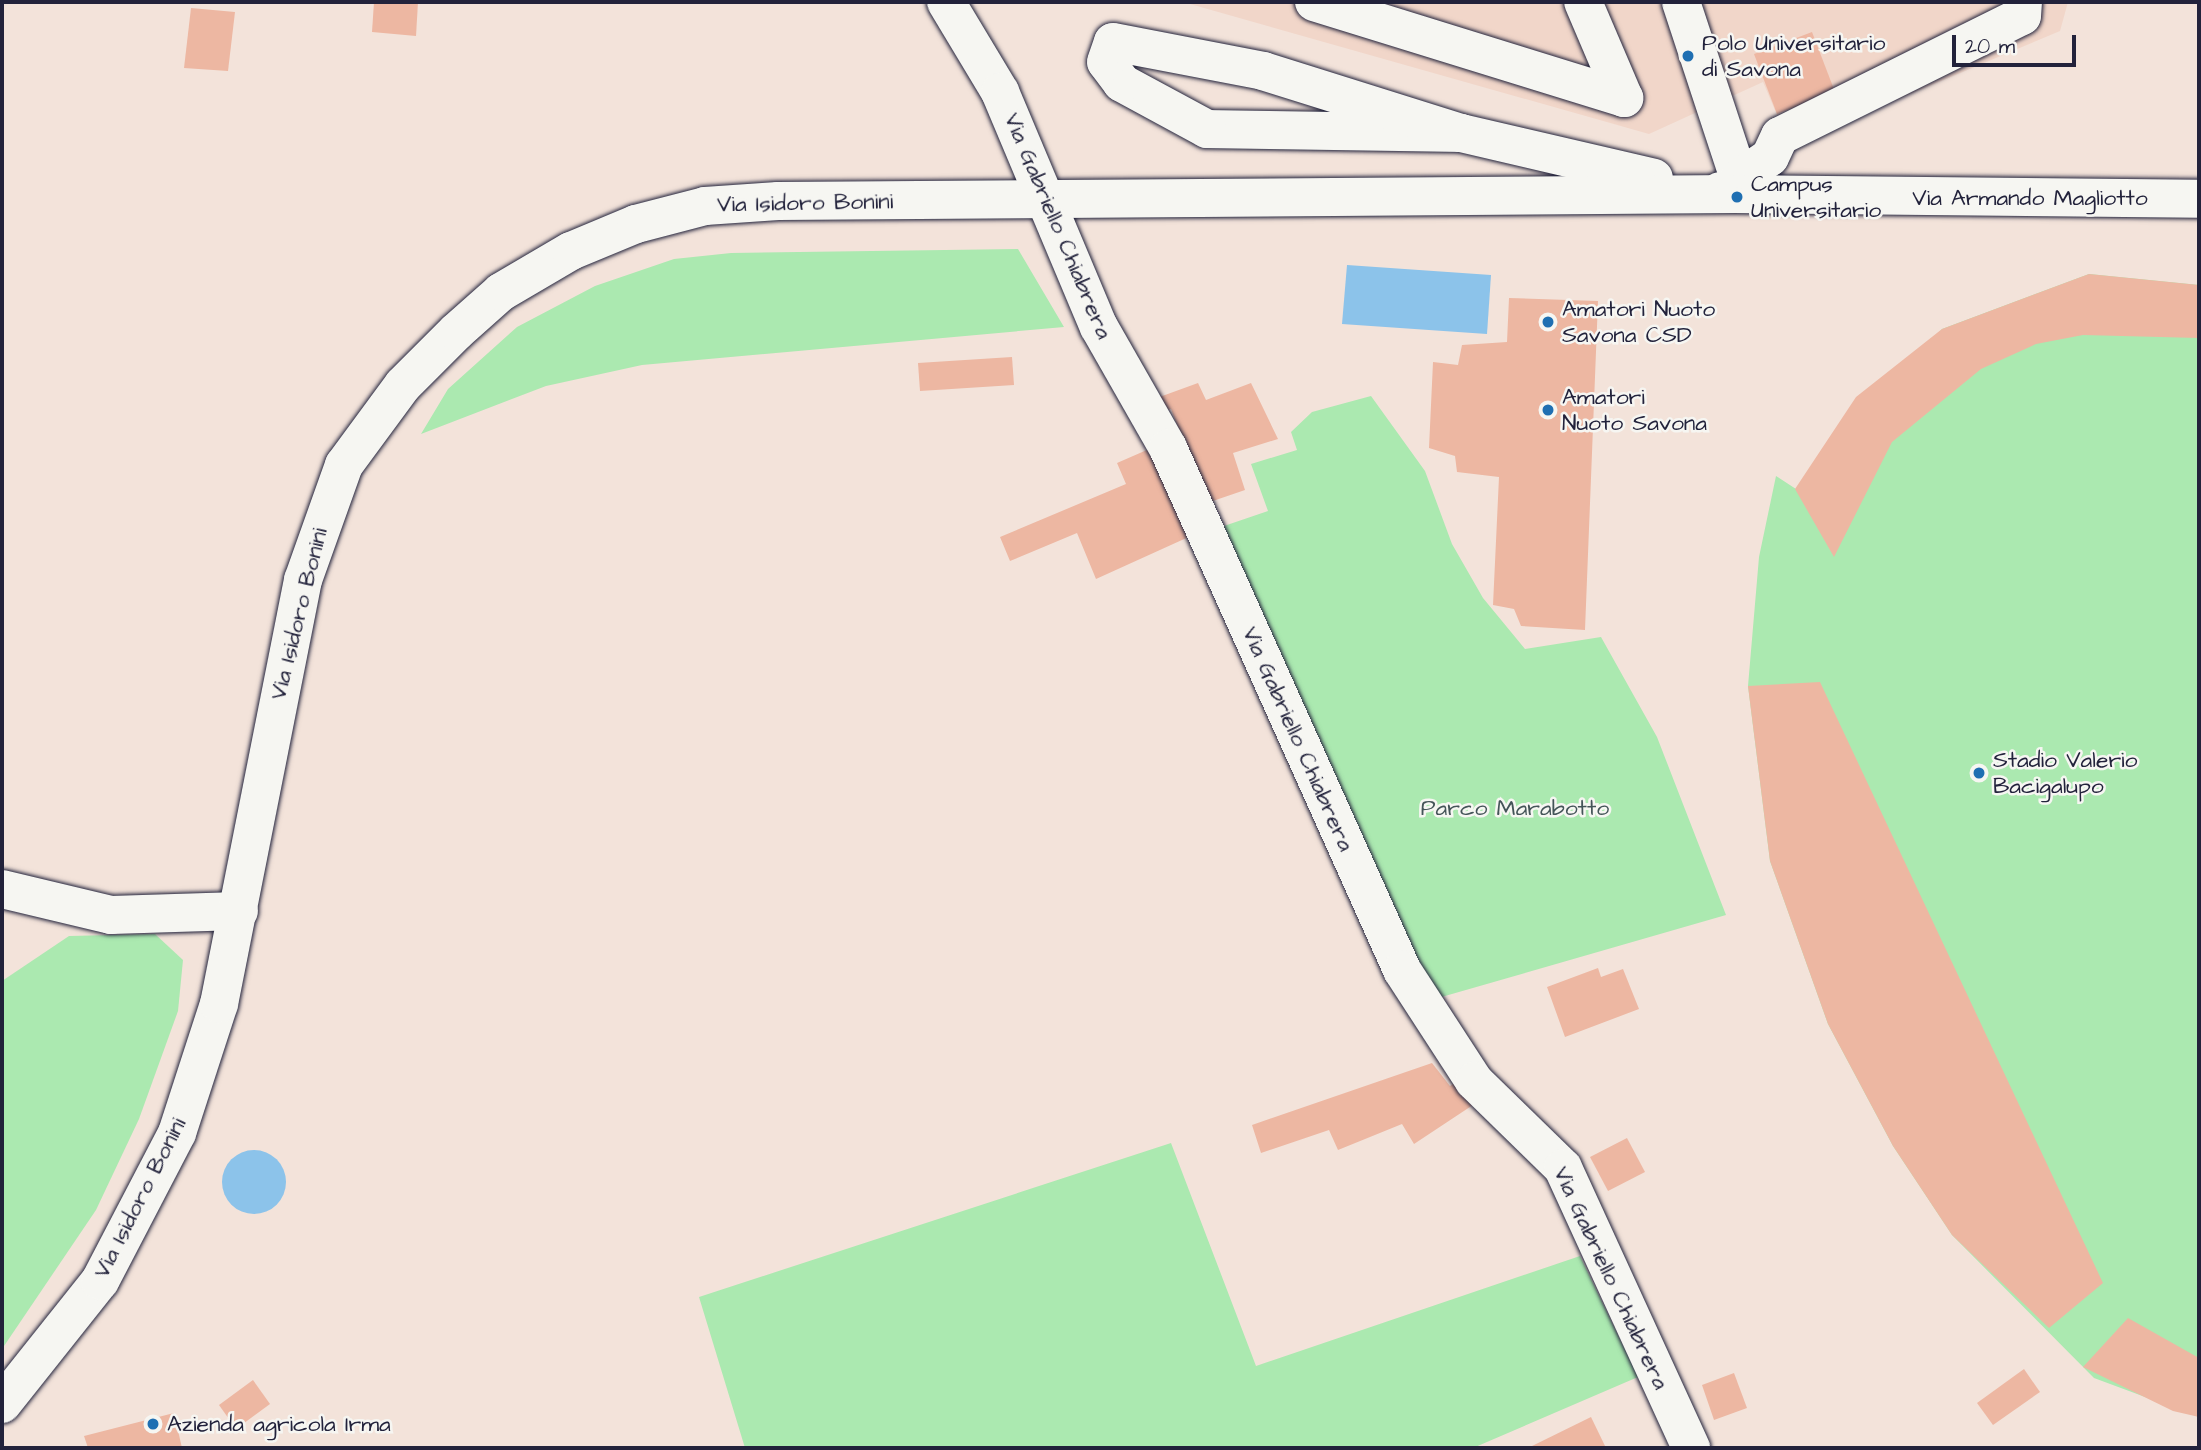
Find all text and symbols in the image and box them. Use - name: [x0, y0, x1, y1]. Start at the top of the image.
- scale bar: [1956, 21, 2080, 65]
- place label: Polo Universitario di Savona: [1702, 29, 1885, 83]
- text: 20 m: [1965, 32, 2015, 61]
- marker: Polo Universitario di Savona: [1680, 48, 1696, 64]
- street label: Via Gabriello Chiabrera: [998, 109, 1118, 343]
- place label: Campus Universitario: [1751, 170, 1881, 224]
- street label: Via Armando Magliotto: [1912, 184, 2148, 212]
- street label: Via Isidoro Bonini: [717, 188, 893, 218]
- marker: Campus Universitario: [1729, 189, 1745, 205]
- place label: Amatori Nuoto Savona CSD: [1562, 295, 1715, 349]
- marker: Amatori Nuoto Savona CSD: [1540, 314, 1556, 330]
- place label: Amatori Nuoto Savona: [1562, 383, 1707, 437]
- marker: Amatori Nuoto Savona: [1540, 402, 1556, 418]
- street label: Via Isidoro Bonini: [264, 525, 334, 703]
- street label: Via Gabriello Chiabrera: [1236, 623, 1360, 855]
- place label: Stadio Valerio Bacigalupo: [1993, 746, 2137, 800]
- marker: Stadio Valerio Bacigalupo: [1971, 765, 1987, 781]
- park label: Parco Marabotto: [1421, 794, 1609, 822]
- street label: Via Isidoro Bonini: [88, 1113, 192, 1283]
- street label: Via Gabriello Chiabrera: [1547, 1162, 1675, 1394]
- place label: Azienda agricola Irma: [167, 1410, 391, 1438]
- marker: Azienda agricola Irma: [145, 1416, 161, 1432]

